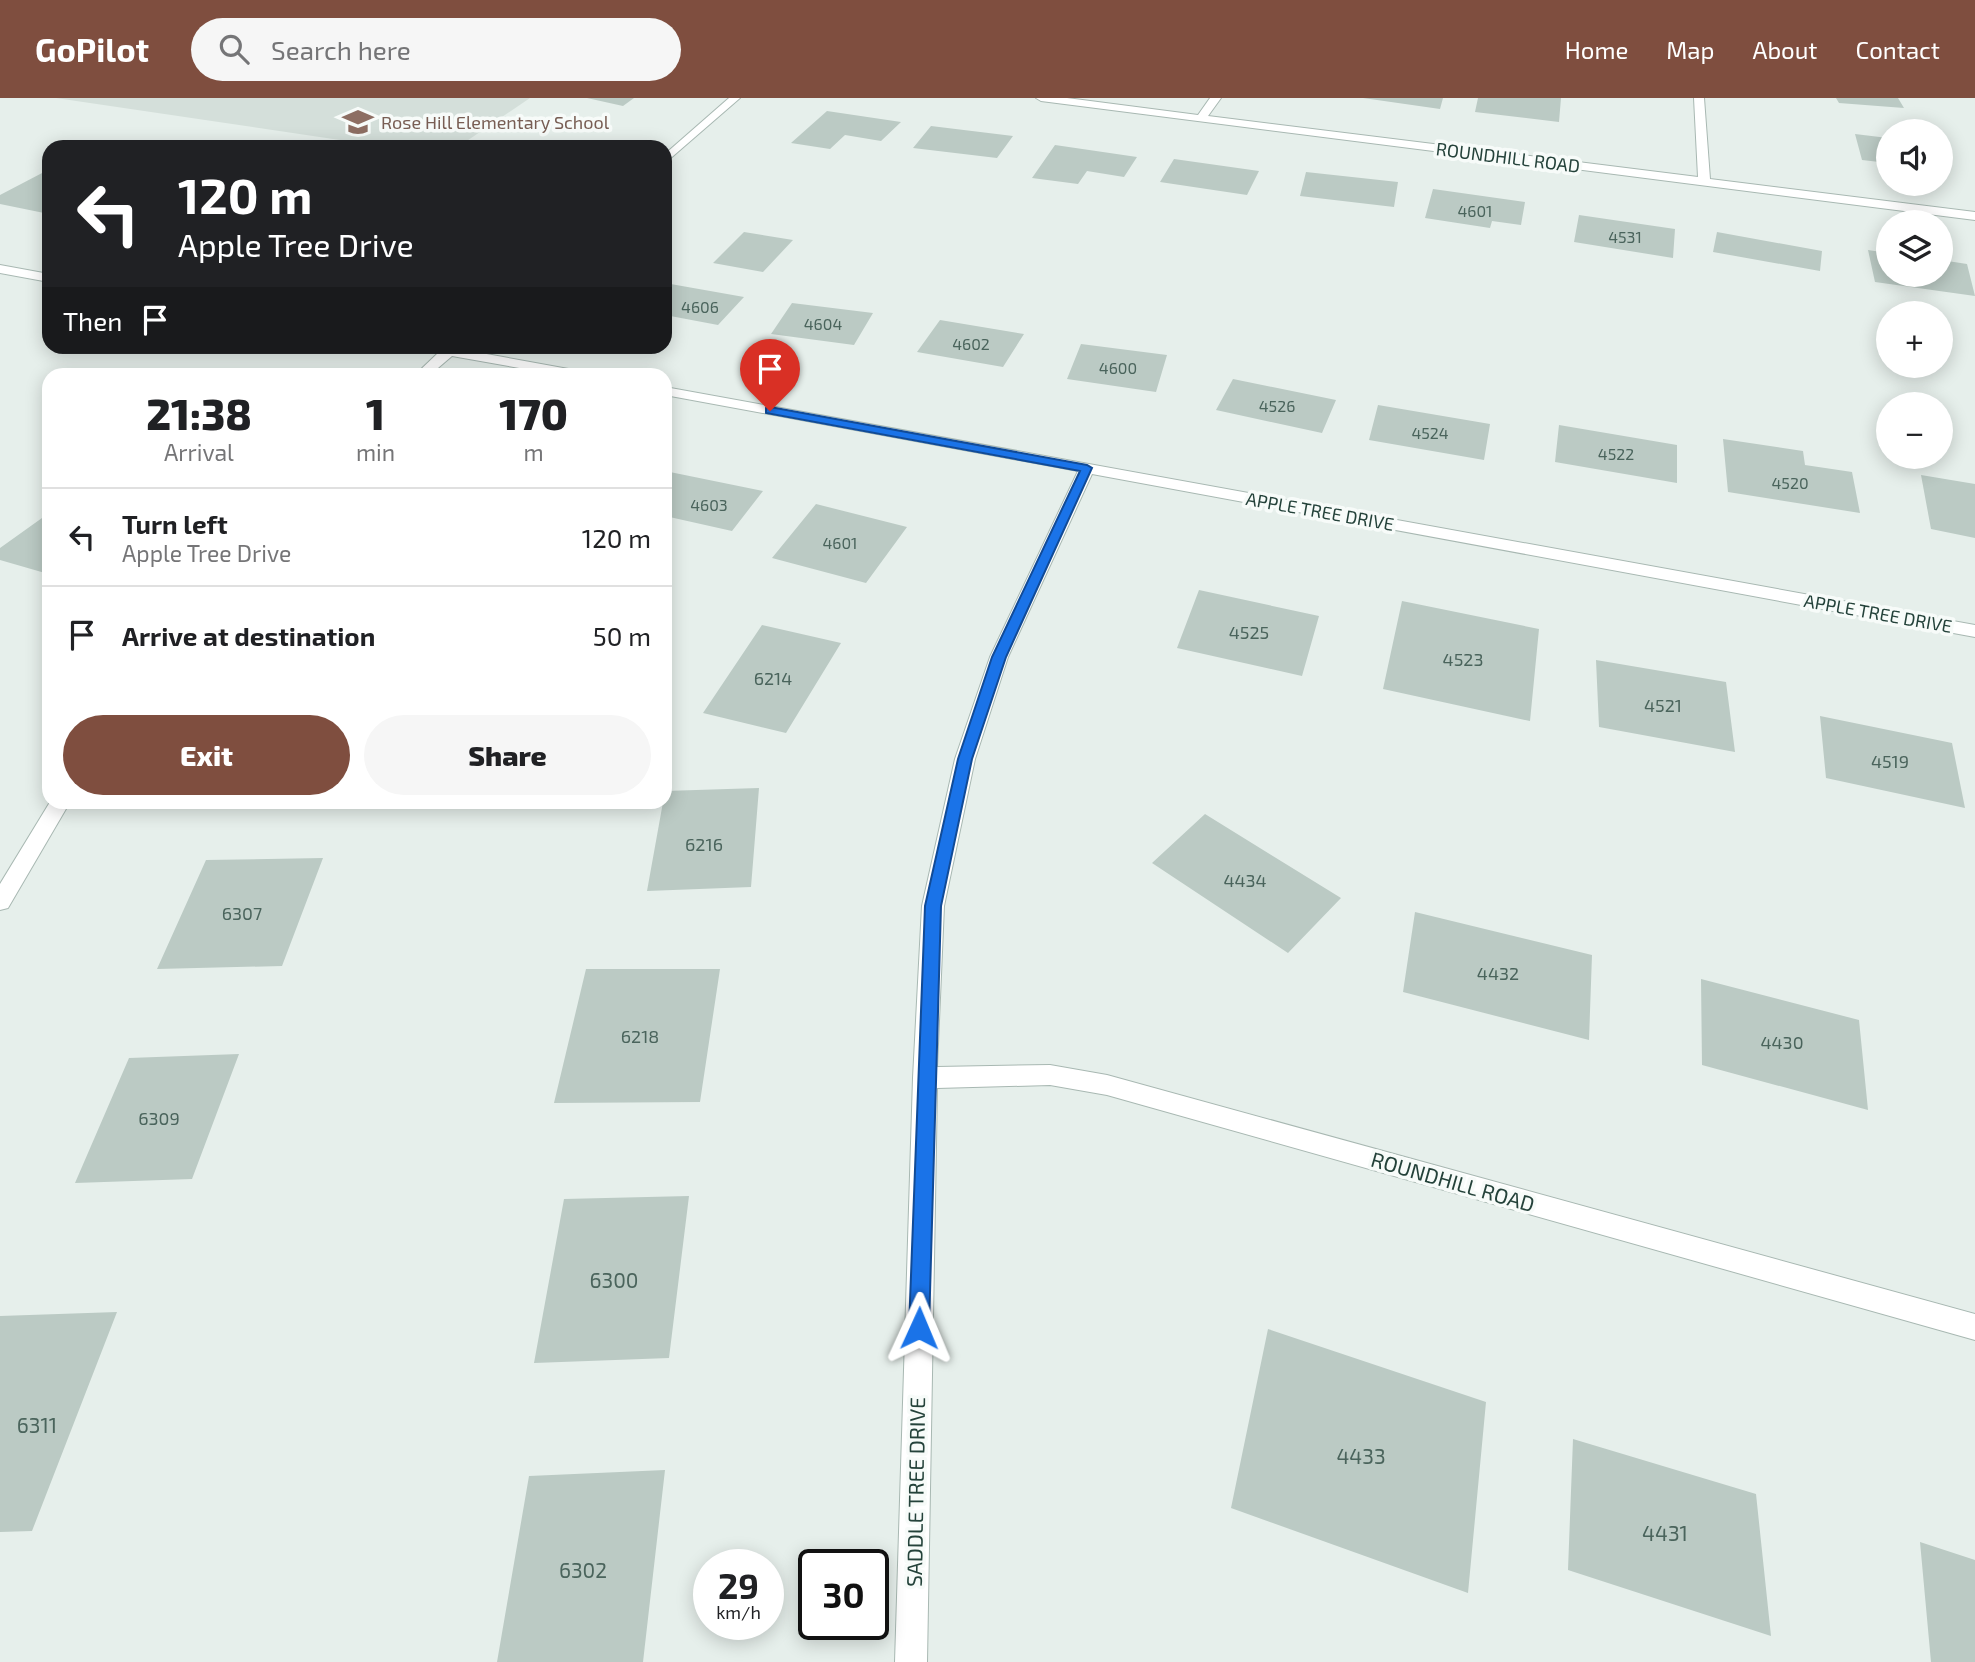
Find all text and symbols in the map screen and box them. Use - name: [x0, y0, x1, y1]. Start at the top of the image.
- search box: [191, 18, 681, 81]
- text: GoPilot: [35, 29, 149, 69]
- icon: search: [215, 30, 253, 68]
- text: Search here: [271, 34, 411, 65]
- text: Home: [1565, 35, 1628, 64]
- text: Map: [1666, 35, 1714, 64]
- text: About: [1752, 35, 1818, 64]
- text: Contact: [1856, 35, 1940, 64]
- school or university icon: Rose Hill Elementary School: [341, 105, 375, 139]
- place label: Rose Hill Elementary School: [381, 111, 610, 133]
- map controls: [1876, 119, 1953, 469]
- button: sound: [1876, 119, 1953, 196]
- street label: ROUNDHILL ROAD: [1435, 137, 1581, 177]
- text: 120 m: [178, 165, 312, 224]
- icon: left: [63, 168, 154, 259]
- house number: 4601: [1457, 201, 1493, 220]
- button: layers: [1876, 210, 1953, 287]
- text: Apple Tree Drive: [178, 225, 414, 263]
- house number: 4531: [1608, 227, 1642, 246]
- house number: 4606: [681, 297, 719, 316]
- icon: arrive: [136, 301, 174, 339]
- button: +: [1876, 301, 1953, 378]
- text: Then: [63, 305, 122, 336]
- house number: 4604: [804, 314, 842, 333]
- house number: 4602: [952, 334, 990, 353]
- pin: [740, 339, 800, 411]
- icon: arrive: [751, 350, 789, 388]
- house number: 4600: [1099, 358, 1137, 377]
- text: 21:38: [146, 388, 252, 438]
- text: 1: [366, 388, 385, 438]
- text: 170: [499, 388, 568, 438]
- button: −: [1876, 392, 1953, 469]
- house number: 4526: [1259, 396, 1295, 415]
- house number: 4524: [1411, 423, 1449, 442]
- text: Arrival: [164, 438, 234, 466]
- text: min: [356, 438, 395, 466]
- text: m: [523, 438, 544, 466]
- house number: 4522: [1598, 444, 1634, 463]
- house number: 4520: [1771, 473, 1809, 492]
- street label: APPLE TREE DRIVE: [1244, 487, 1396, 535]
- house number: 4603: [690, 495, 728, 514]
- text: Turn left: [122, 508, 228, 539]
- icon: left: [63, 518, 101, 556]
- text: 120 m: [582, 522, 651, 553]
- house number: 4601: [822, 533, 858, 552]
- text: Apple Tree Drive: [122, 539, 291, 567]
- street label: APPLE TREE DRIVE: [1802, 589, 1954, 637]
- icon: arrive: [63, 616, 101, 654]
- text: Arrive at destination: [122, 620, 375, 651]
- text: 50 m: [593, 620, 651, 651]
- house number: 4525: [1229, 621, 1269, 643]
- house number: 4523: [1443, 648, 1483, 670]
- house number: 6214: [754, 667, 792, 689]
- house number: 4521: [1644, 694, 1682, 716]
- button: Exit: [63, 715, 350, 795]
- button: Share: [364, 715, 651, 795]
- house number: 4519: [1871, 750, 1909, 772]
- house number: 6216: [685, 833, 723, 855]
- house number: 4434: [1223, 869, 1267, 891]
- house number: 6307: [222, 902, 262, 924]
- house number: 4432: [1477, 962, 1519, 984]
- house number: 6218: [621, 1025, 659, 1047]
- house number: 4430: [1760, 1031, 1804, 1053]
- house number: 6309: [138, 1107, 180, 1129]
- street label: ROUNDHILL ROAD: [1368, 1146, 1538, 1216]
- house number: 6300: [589, 1267, 639, 1292]
- position arrow: [882, 1291, 956, 1365]
- street label: SADDLE TREE DRIVE: [901, 1397, 929, 1587]
- house number: 6311: [17, 1412, 57, 1437]
- house number: 4433: [1336, 1443, 1386, 1468]
- house number: 4431: [1642, 1520, 1688, 1545]
- speed limit sign: 30: [798, 1549, 889, 1640]
- house number: 6302: [559, 1557, 607, 1582]
- text: 29: [718, 1564, 759, 1606]
- text: km/h: [716, 1601, 761, 1623]

